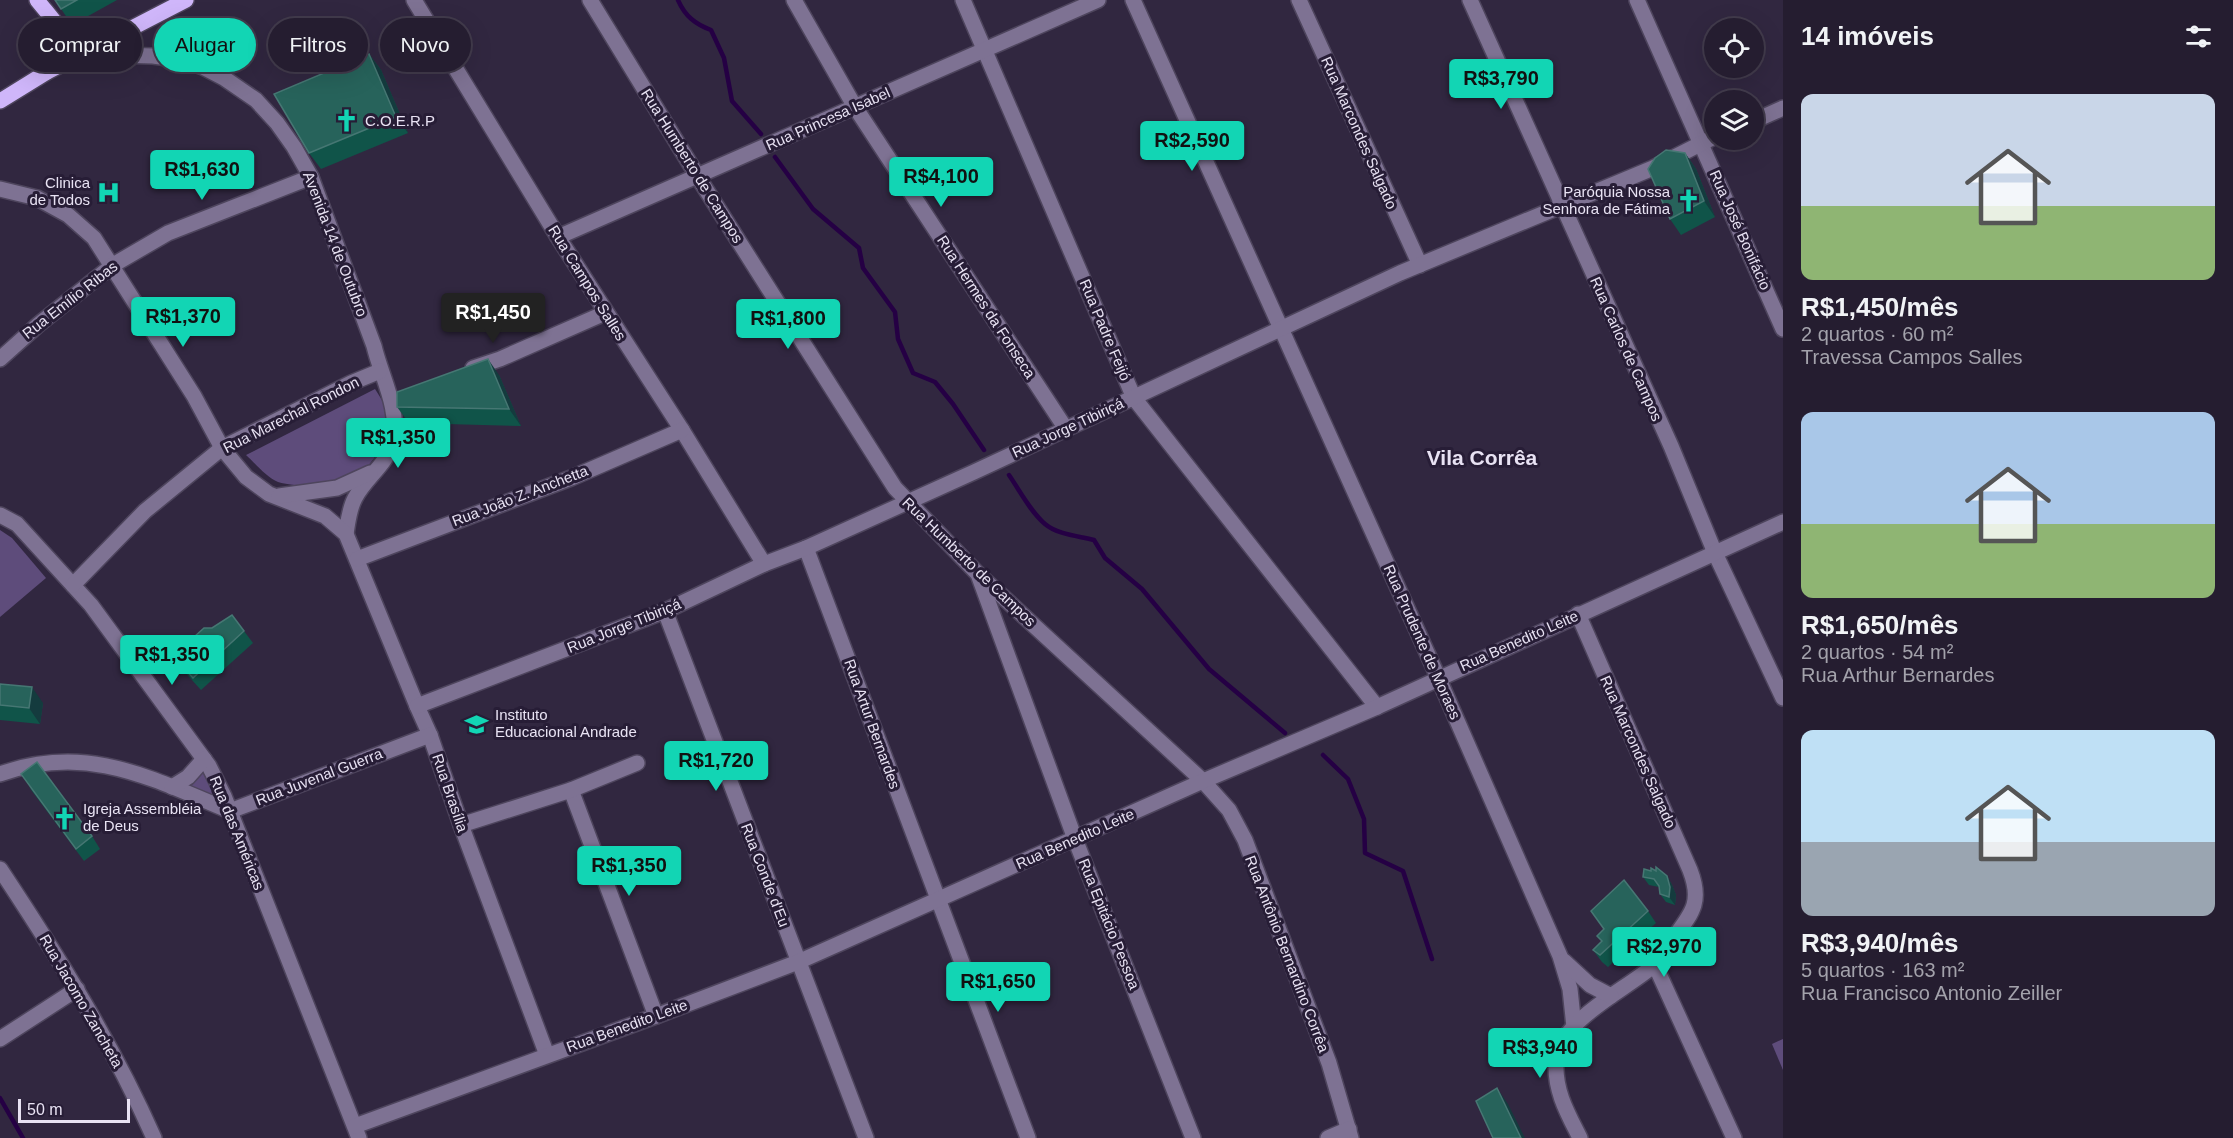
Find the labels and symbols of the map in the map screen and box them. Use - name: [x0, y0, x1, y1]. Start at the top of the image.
- street label: Rua Marcondes Salgado: [1318, 54, 1401, 212]
- pin: R$3,790: [1446, 59, 1556, 110]
- street label: Rua Princesa Isabel: [763, 83, 893, 154]
- street label: Rua Humberto de Campos: [638, 86, 747, 246]
- church icon: C.O.E.R.P: [334, 108, 360, 134]
- place label: C.O.E.R.P: [365, 112, 435, 129]
- pin: R$2,590: [1137, 121, 1247, 172]
- pin: R$1,630: [147, 150, 257, 201]
- pin: R$4,100: [886, 157, 996, 208]
- street label: Rua José Bonifácio: [1706, 167, 1775, 292]
- street label: Avenida 14 de Outubro: [300, 169, 371, 319]
- place label: Clinica de Todos: [29, 174, 91, 208]
- hospital icon: Clinica de Todos: [95, 179, 121, 205]
- place label: Paróquia Nossa Senhora de Fátima: [1542, 183, 1671, 217]
- church icon: Paróquia Nossa Senhora de Fátima: [1675, 188, 1701, 214]
- street label: Rua Campos Salles: [545, 222, 630, 343]
- street label: Rua Hermes da Fonseca: [934, 232, 1039, 382]
- street label: Rua Emílio Ribas: [19, 257, 121, 342]
- street label: Rua Carlos de Campos: [1587, 274, 1666, 423]
- street label: Rua Padre Feijó: [1076, 277, 1134, 383]
- pin: R$1,450: [438, 293, 548, 344]
- pin: R$1,370: [128, 297, 238, 348]
- pin: R$1,800: [733, 299, 843, 350]
- street label: Rua Marechal Rondon: [220, 373, 361, 456]
- street label: Rua Jorge Tibiriçá: [1009, 394, 1127, 461]
- pin: R$1,350: [343, 418, 453, 469]
- district label: Vila Corrêa: [1427, 446, 1538, 469]
- street label: Rua João Z. Anchetta: [449, 462, 591, 529]
- street label: Rua Humberto de Campos: [899, 494, 1039, 630]
- street label: Rua Prudente de Moraes: [1381, 562, 1464, 722]
- street label: Rua Jorge Tibiriçá: [565, 595, 684, 656]
- street label: Rua Benedito Leite: [1457, 607, 1581, 674]
- pin: R$1,350: [117, 635, 227, 686]
- street label: Rua Artur Bernardes: [841, 657, 904, 791]
- street label: Rua Marcondes Salgado: [1597, 673, 1680, 831]
- place label: Instituto Educacional Andrade: [495, 706, 637, 740]
- school or university icon: Instituto Educacional Andrade: [464, 711, 490, 737]
- pin: R$1,720: [661, 741, 771, 792]
- street label: Rua Juvenal Guerra: [253, 744, 385, 809]
- street label: Rua Brasília: [429, 751, 472, 835]
- street label: Rua das Américas: [207, 773, 268, 892]
- place label: Igreja Assembléia de Deus: [83, 800, 202, 834]
- church icon: Igreja Assembléia de Deus: [52, 805, 78, 831]
- street label: Rua Benedito Leite: [1013, 805, 1137, 872]
- street label: Rua Conde d'Eu: [738, 821, 793, 929]
- pin: R$1,350: [574, 846, 684, 897]
- street label: Rua Antônio Bernardino Corrêa: [1242, 853, 1333, 1055]
- street label: Rua Epitácio Pessoa: [1076, 856, 1144, 992]
- pin: R$2,970: [1609, 927, 1719, 978]
- street label: Rua Jacomo Zancheta: [36, 931, 127, 1071]
- pin: R$1,650: [943, 962, 1053, 1013]
- street label: Rua Benedito Leite: [564, 996, 690, 1055]
- pin: R$3,940: [1485, 1028, 1595, 1079]
- scale bar: [18, 1096, 130, 1124]

